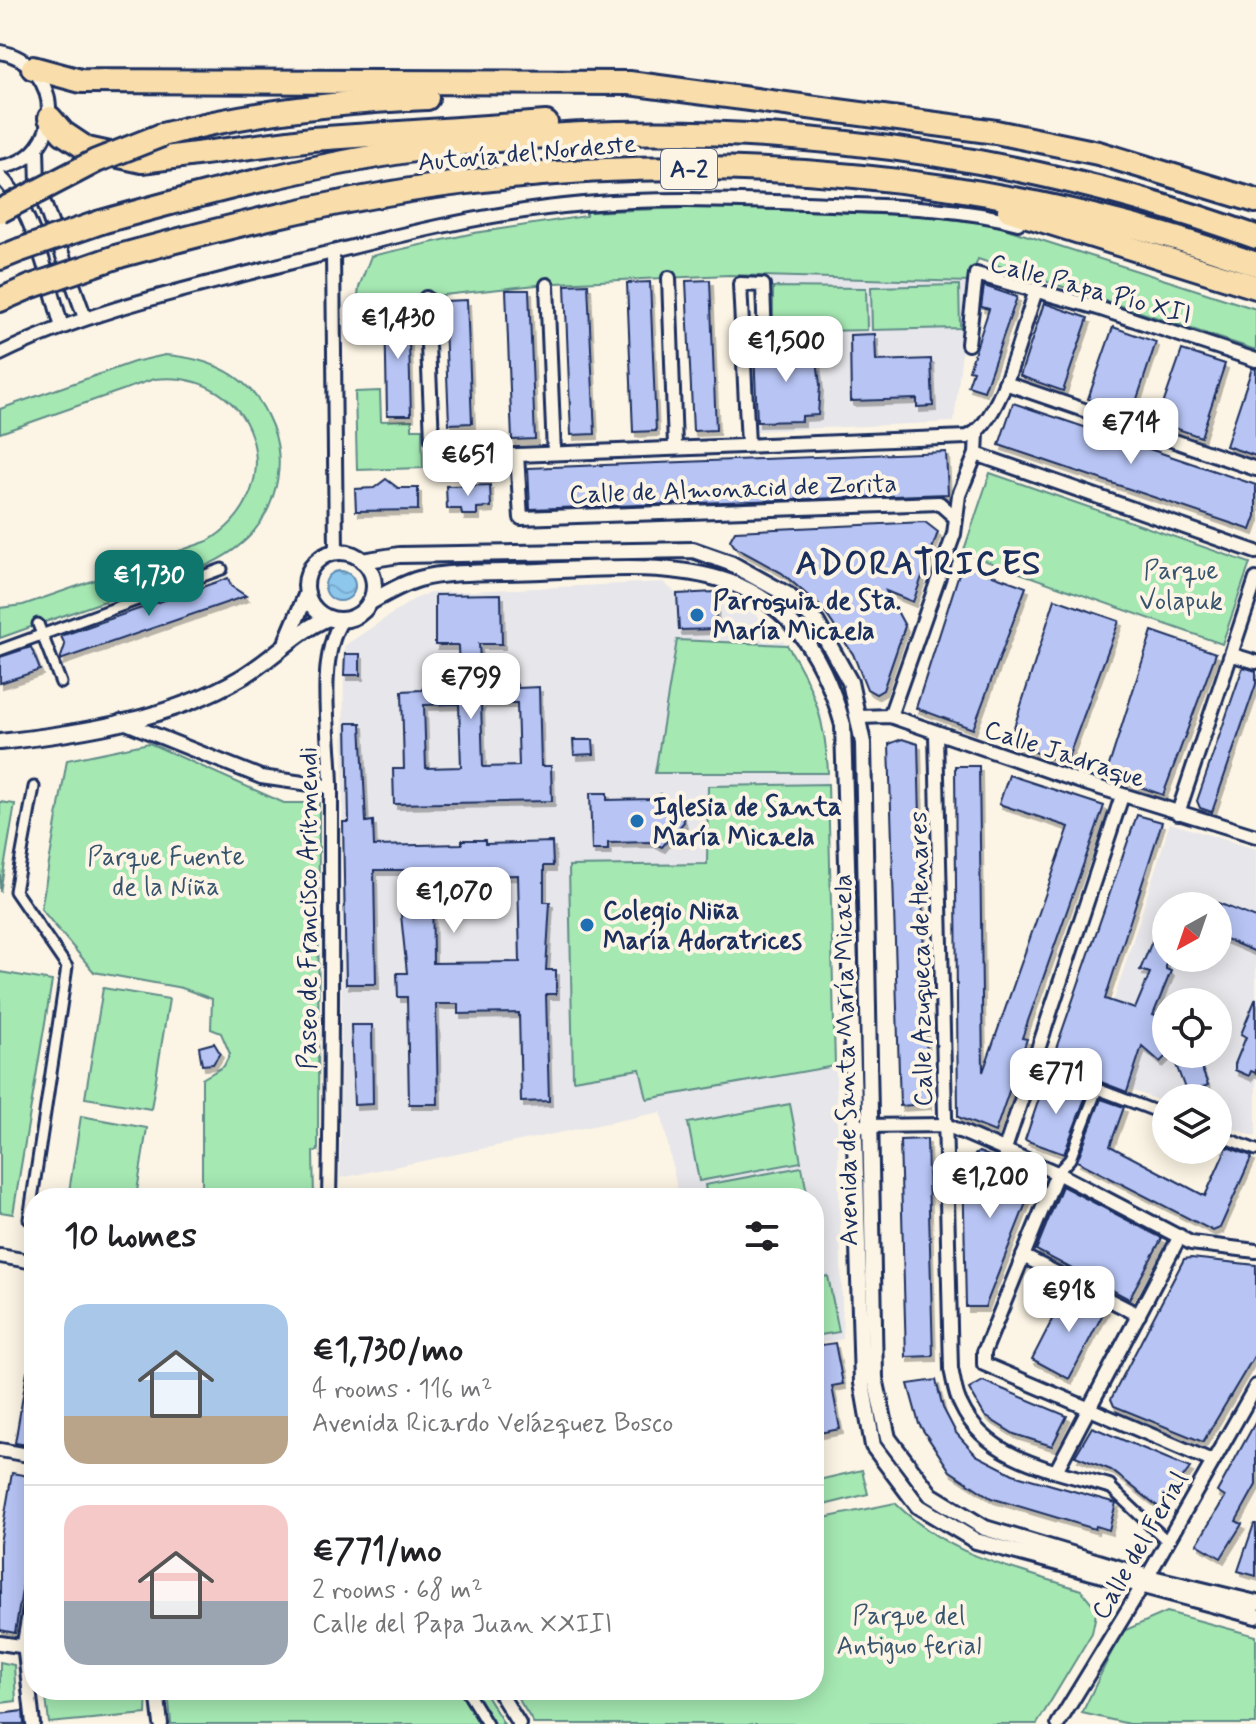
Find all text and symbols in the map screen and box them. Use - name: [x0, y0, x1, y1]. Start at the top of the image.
- street label: Autovía del Nordeste: [417, 127, 638, 180]
- road number: A-2: [661, 149, 717, 189]
- street label: Calle Papa Pío XII: [986, 247, 1195, 333]
- pin: €1,430: [333, 293, 463, 361]
- text: €1,430: [360, 302, 436, 336]
- pin: €1,500: [721, 316, 851, 384]
- text: €1,500: [747, 325, 825, 359]
- pin: €714: [1084, 398, 1178, 466]
- text: €714: [1101, 407, 1161, 441]
- pin: €651: [421, 430, 515, 498]
- text: €651: [441, 439, 495, 473]
- street label: Calle de Almonacid de Zorita: [569, 467, 897, 513]
- district label: ADORATRICES: [795, 542, 1043, 587]
- pin: €1,730: [84, 550, 214, 618]
- park label: Parque Volapuk: [1139, 555, 1223, 619]
- text: €1,730: [113, 559, 185, 593]
- place label: Parroquia de Sta. María Micaela: [713, 585, 901, 649]
- marker: Parroquia de Sta. María Micaela: [688, 606, 706, 624]
- pin: €799: [424, 653, 518, 721]
- text: €799: [440, 662, 502, 696]
- street label: Calle Jadraque: [980, 713, 1149, 797]
- street label: Paseo de Francisco Aritmendi: [292, 747, 326, 1069]
- place label: Iglesia de Santa María Micaela: [653, 791, 842, 855]
- street label: Calle Azuqueca de Henares: [902, 811, 942, 1107]
- marker: Iglesia de Santa María Micaela: [628, 812, 646, 830]
- park label: Parque Fuente de la Niña: [87, 841, 245, 905]
- pin: €1,070: [389, 867, 519, 935]
- street label: Avenida de Santa María Micaela: [827, 874, 867, 1246]
- text: €1,070: [415, 876, 493, 910]
- north arrow: [1152, 892, 1232, 972]
- map controls: [1152, 892, 1232, 1164]
- place label: Colegio Niña María Adoratrices: [603, 895, 802, 959]
- marker: Colegio Niña María Adoratrices: [578, 916, 596, 934]
- button: locate: [1152, 988, 1232, 1068]
- pin: €771: [1009, 1048, 1103, 1116]
- text: €771: [1028, 1057, 1084, 1091]
- button: layers: [1152, 1084, 1232, 1164]
- pin: €1,200: [925, 1152, 1055, 1220]
- text: €1,200: [951, 1161, 1029, 1195]
- text: 10 homes: [64, 1214, 197, 1259]
- icon: filters: [740, 1214, 784, 1258]
- pin: €918: [1022, 1266, 1116, 1334]
- text: €918: [1041, 1275, 1097, 1309]
- text: €1,730/mo: [312, 1328, 463, 1373]
- icon: home: [128, 1336, 224, 1432]
- text: 4 rooms · 116 m²: [312, 1373, 493, 1407]
- text: Avenida Ricardo Velázquez Bosco: [312, 1407, 673, 1441]
- street label: Calle del Ferial: [1085, 1466, 1197, 1626]
- text: €771/mo: [312, 1529, 442, 1574]
- icon: home: [128, 1537, 224, 1633]
- text: 2 rooms · 68 m²: [312, 1574, 483, 1608]
- park label: Parque del Antiguo ferial: [837, 1600, 981, 1664]
- text: Calle del Papa Juan XXIII: [312, 1608, 612, 1642]

